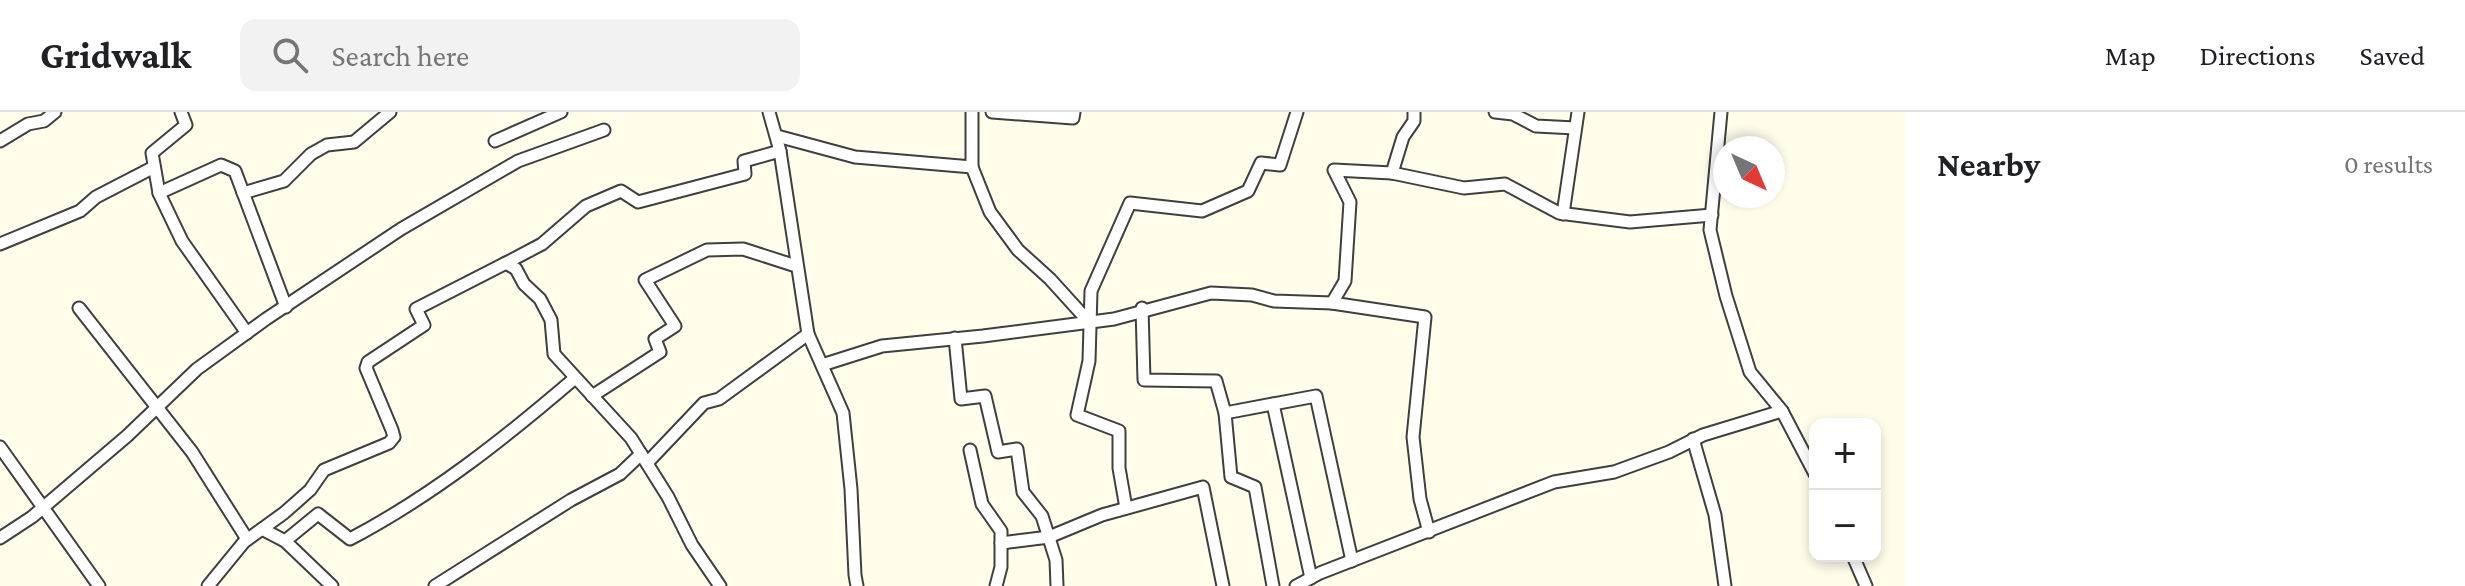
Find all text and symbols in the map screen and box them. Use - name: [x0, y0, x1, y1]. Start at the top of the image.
- search box: [240, 19, 800, 91]
- icon: search: [268, 33, 312, 77]
- text: Gridwalk: [40, 34, 192, 76]
- text: Search here: [332, 39, 469, 72]
- text: Map: [2105, 40, 2156, 71]
- text: Directions: [2200, 40, 2315, 71]
- text: Saved: [2359, 40, 2425, 71]
- north arrow: [1713, 136, 1785, 208]
- text: Nearby: [1937, 146, 2040, 183]
- text: 0 results: [2344, 150, 2433, 179]
- map controls: [1809, 418, 1881, 562]
- button: +: [1809, 418, 1881, 490]
- button: −: [1809, 490, 1881, 562]

